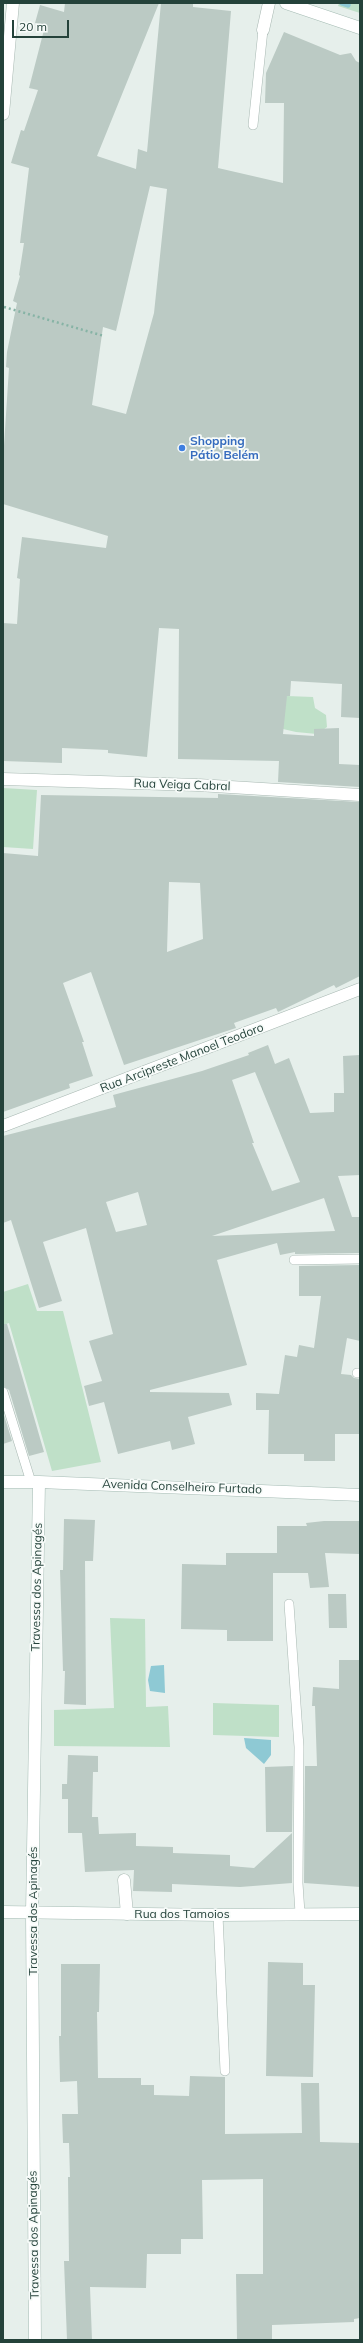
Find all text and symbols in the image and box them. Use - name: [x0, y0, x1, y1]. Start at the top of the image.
- scale bar: [14, 12, 71, 38]
- text: 20 m: [19, 19, 47, 34]
- place label: Shopping Pátio Belém: [190, 434, 259, 462]
- marker: Shopping Pátio Belém: [177, 443, 187, 453]
- street label: Rua Veiga Cabral: [133, 776, 231, 794]
- street label: Rua Arcipreste Manoel Teodoro: [98, 1020, 266, 1096]
- street label: Avenida Conselheiro Furtado: [102, 1477, 262, 1497]
- street label: Travessa dos Apinagés: [29, 1522, 45, 1652]
- street label: Travessa dos Apinagés: [26, 1847, 40, 1975]
- street label: Rua dos Tamoios: [134, 1907, 230, 1921]
- street label: Travessa dos Apinagés: [26, 2170, 42, 2300]

